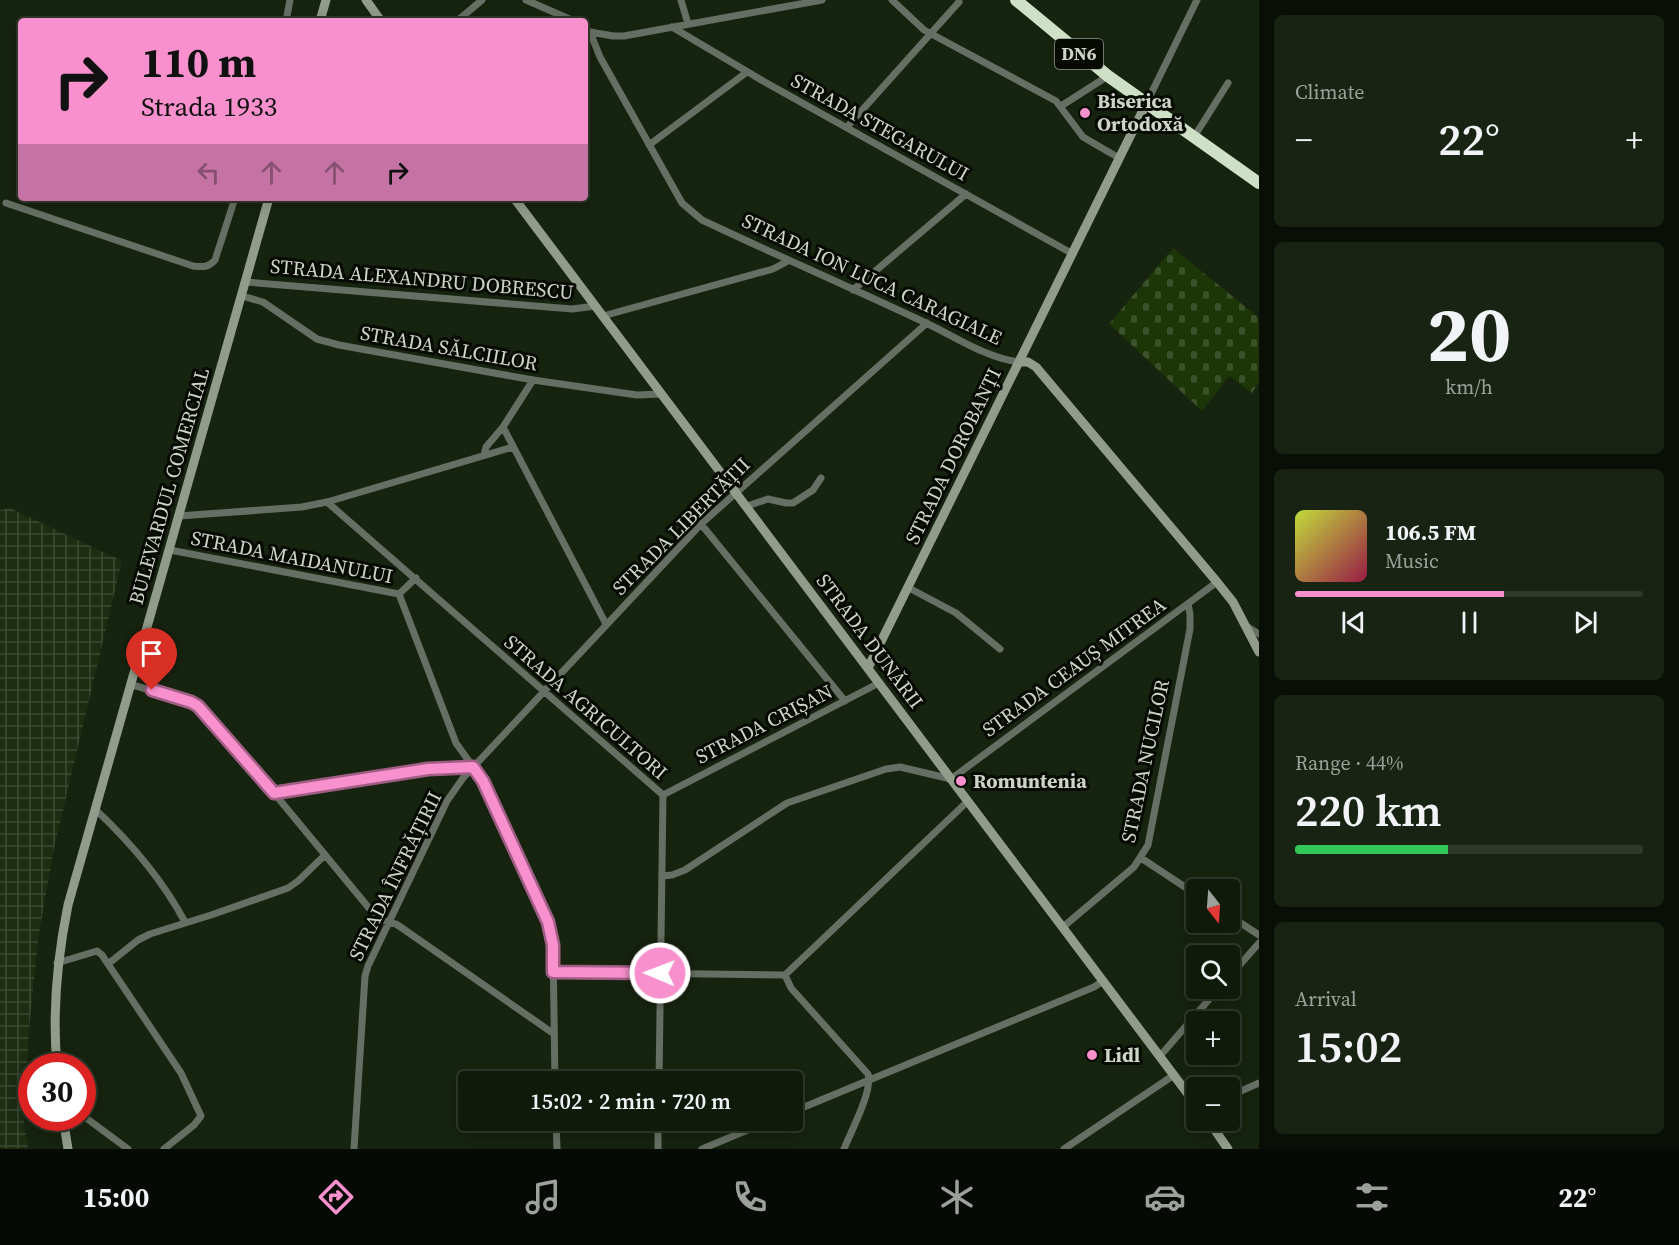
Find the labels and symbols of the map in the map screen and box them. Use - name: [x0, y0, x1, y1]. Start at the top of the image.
- road number: DN6: [1055, 39, 1103, 69]
- street label: STRADA STEGARULUI: [786, 67, 974, 187]
- place label: Biserica Ortodoxă: [1097, 87, 1184, 138]
- marker: Biserica Ortodoxă: [1078, 106, 1092, 120]
- street label: STRADA ION LUCA CARAGIALE: [737, 206, 1007, 352]
- street label: STRADA ALEXANDRU DOBRESCU: [269, 252, 575, 306]
- street label: STRADA SĂLCIILOR: [358, 319, 540, 377]
- street label: STRADA DOROBANȚI: [898, 363, 1008, 549]
- street label: BULEVARDUL COMERCIAL: [122, 364, 216, 608]
- street label: STRADA LIBERTĂȚII: [606, 451, 756, 601]
- street label: STRADA MAIDANULUI: [189, 524, 395, 590]
- street label: STRADA DUNĂRII: [810, 568, 930, 714]
- street label: STRADA CEAUȘ MITREA: [976, 590, 1172, 743]
- pin: [126, 628, 177, 690]
- street label: STRADA AGRICULTORI: [498, 628, 674, 786]
- street label: STRADA CRIȘAN: [691, 677, 837, 771]
- street label: STRADA NUCILOR: [1114, 677, 1176, 845]
- place label: Romuntenia: [973, 767, 1087, 795]
- marker: Romuntenia: [954, 774, 968, 788]
- street label: STRADA ÎNFRĂȚIRII: [342, 787, 448, 965]
- north arrow: [1186, 879, 1240, 933]
- position arrow: [628, 941, 692, 1005]
- place label: Lidl: [1104, 1041, 1140, 1069]
- marker: Lidl: [1085, 1048, 1099, 1062]
- speed limit sign: 30: [18, 1053, 96, 1131]

